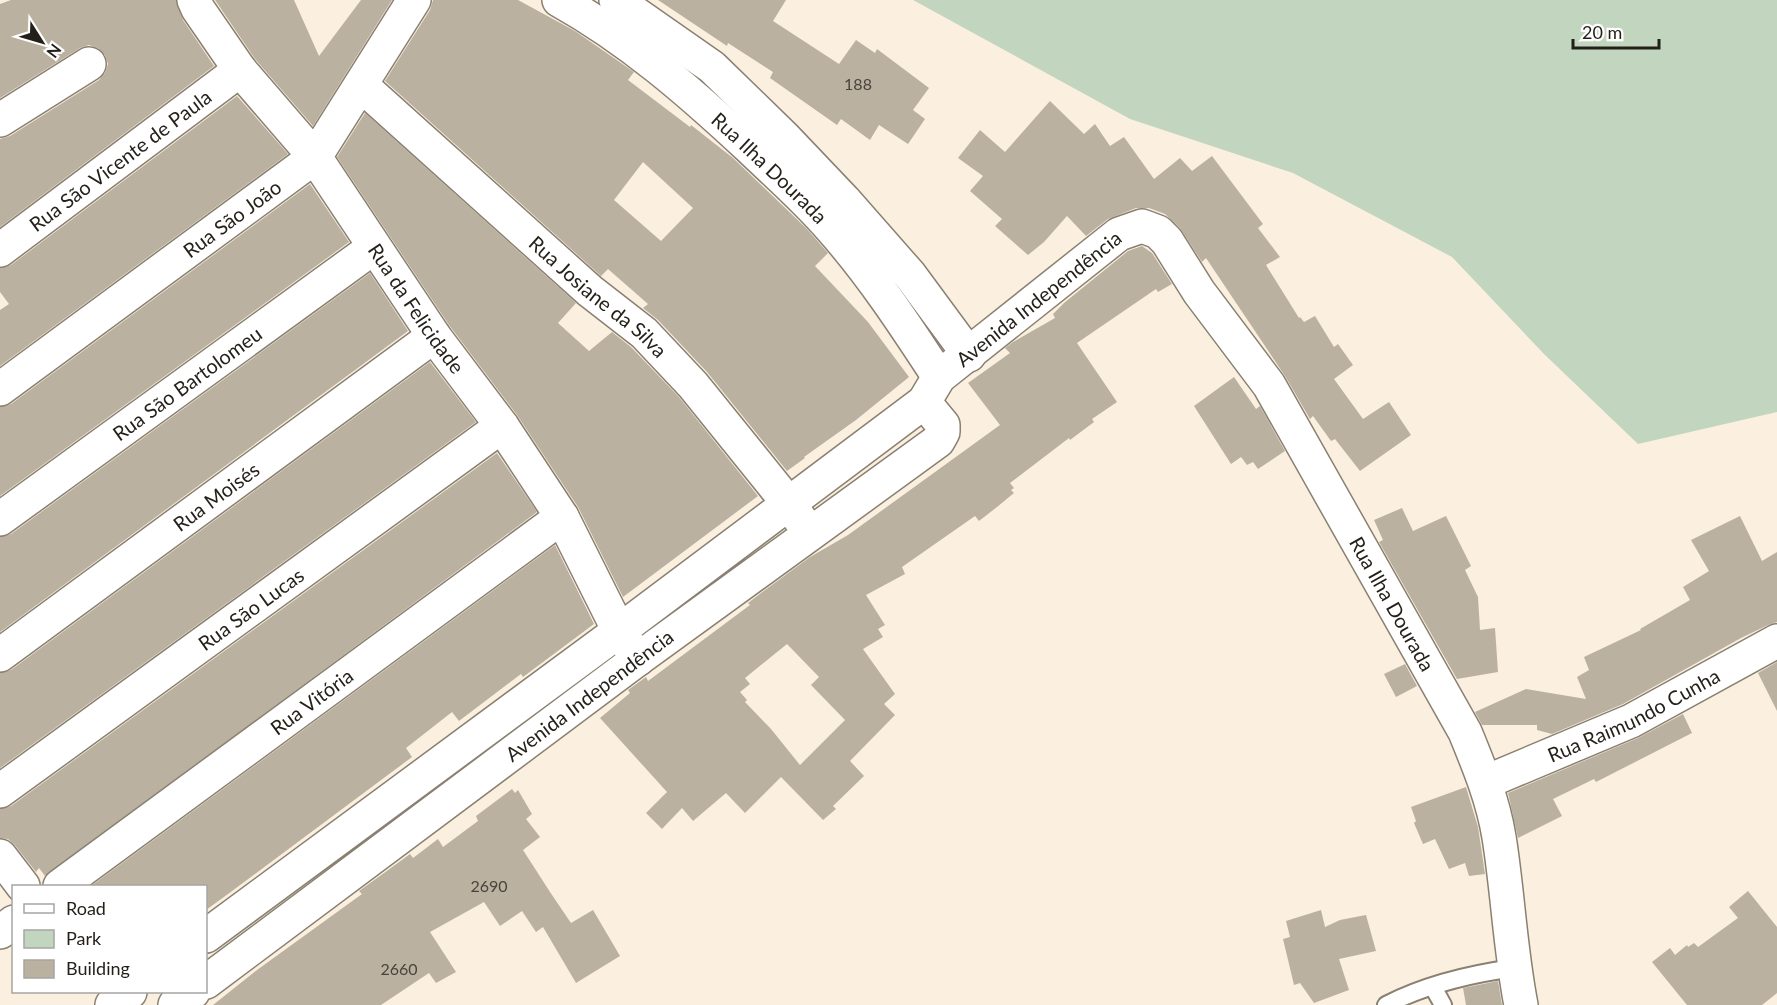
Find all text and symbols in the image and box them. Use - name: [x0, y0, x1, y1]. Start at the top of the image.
- north arrow: [12, 12, 72, 72]
- scale bar: [1573, 12, 1658, 50]
- text: 20 m: [1582, 21, 1622, 43]
- text: N: [43, 41, 66, 62]
- house number: 188: [844, 74, 872, 93]
- street label: Rua São Vicente de Paula: [24, 84, 216, 236]
- street label: Rua Ilha Dourada: [707, 107, 833, 228]
- street label: Rua São João: [178, 174, 286, 262]
- street label: Avenida Independência: [951, 225, 1126, 371]
- street label: Rua Josiane da Silva: [525, 231, 672, 362]
- street label: Rua da Felicidade: [364, 239, 470, 378]
- street label: Rua São Bartolomeu: [108, 321, 266, 445]
- street label: Rua Moisés: [168, 457, 264, 536]
- street label: Rua Ilha Dourada: [1345, 532, 1440, 675]
- street label: Rua São Lucas: [193, 562, 308, 655]
- street label: Avenida Independência: [500, 624, 678, 766]
- street label: Rua Vitória: [265, 663, 357, 739]
- street label: Rua Raimundo Cunha: [1544, 663, 1724, 767]
- house number: 2690: [470, 876, 508, 895]
- legend: [12, 885, 207, 993]
- text: Road: [66, 897, 106, 919]
- text: Park: [66, 927, 102, 949]
- text: Building: [66, 957, 130, 979]
- house number: 2660: [380, 959, 418, 978]

